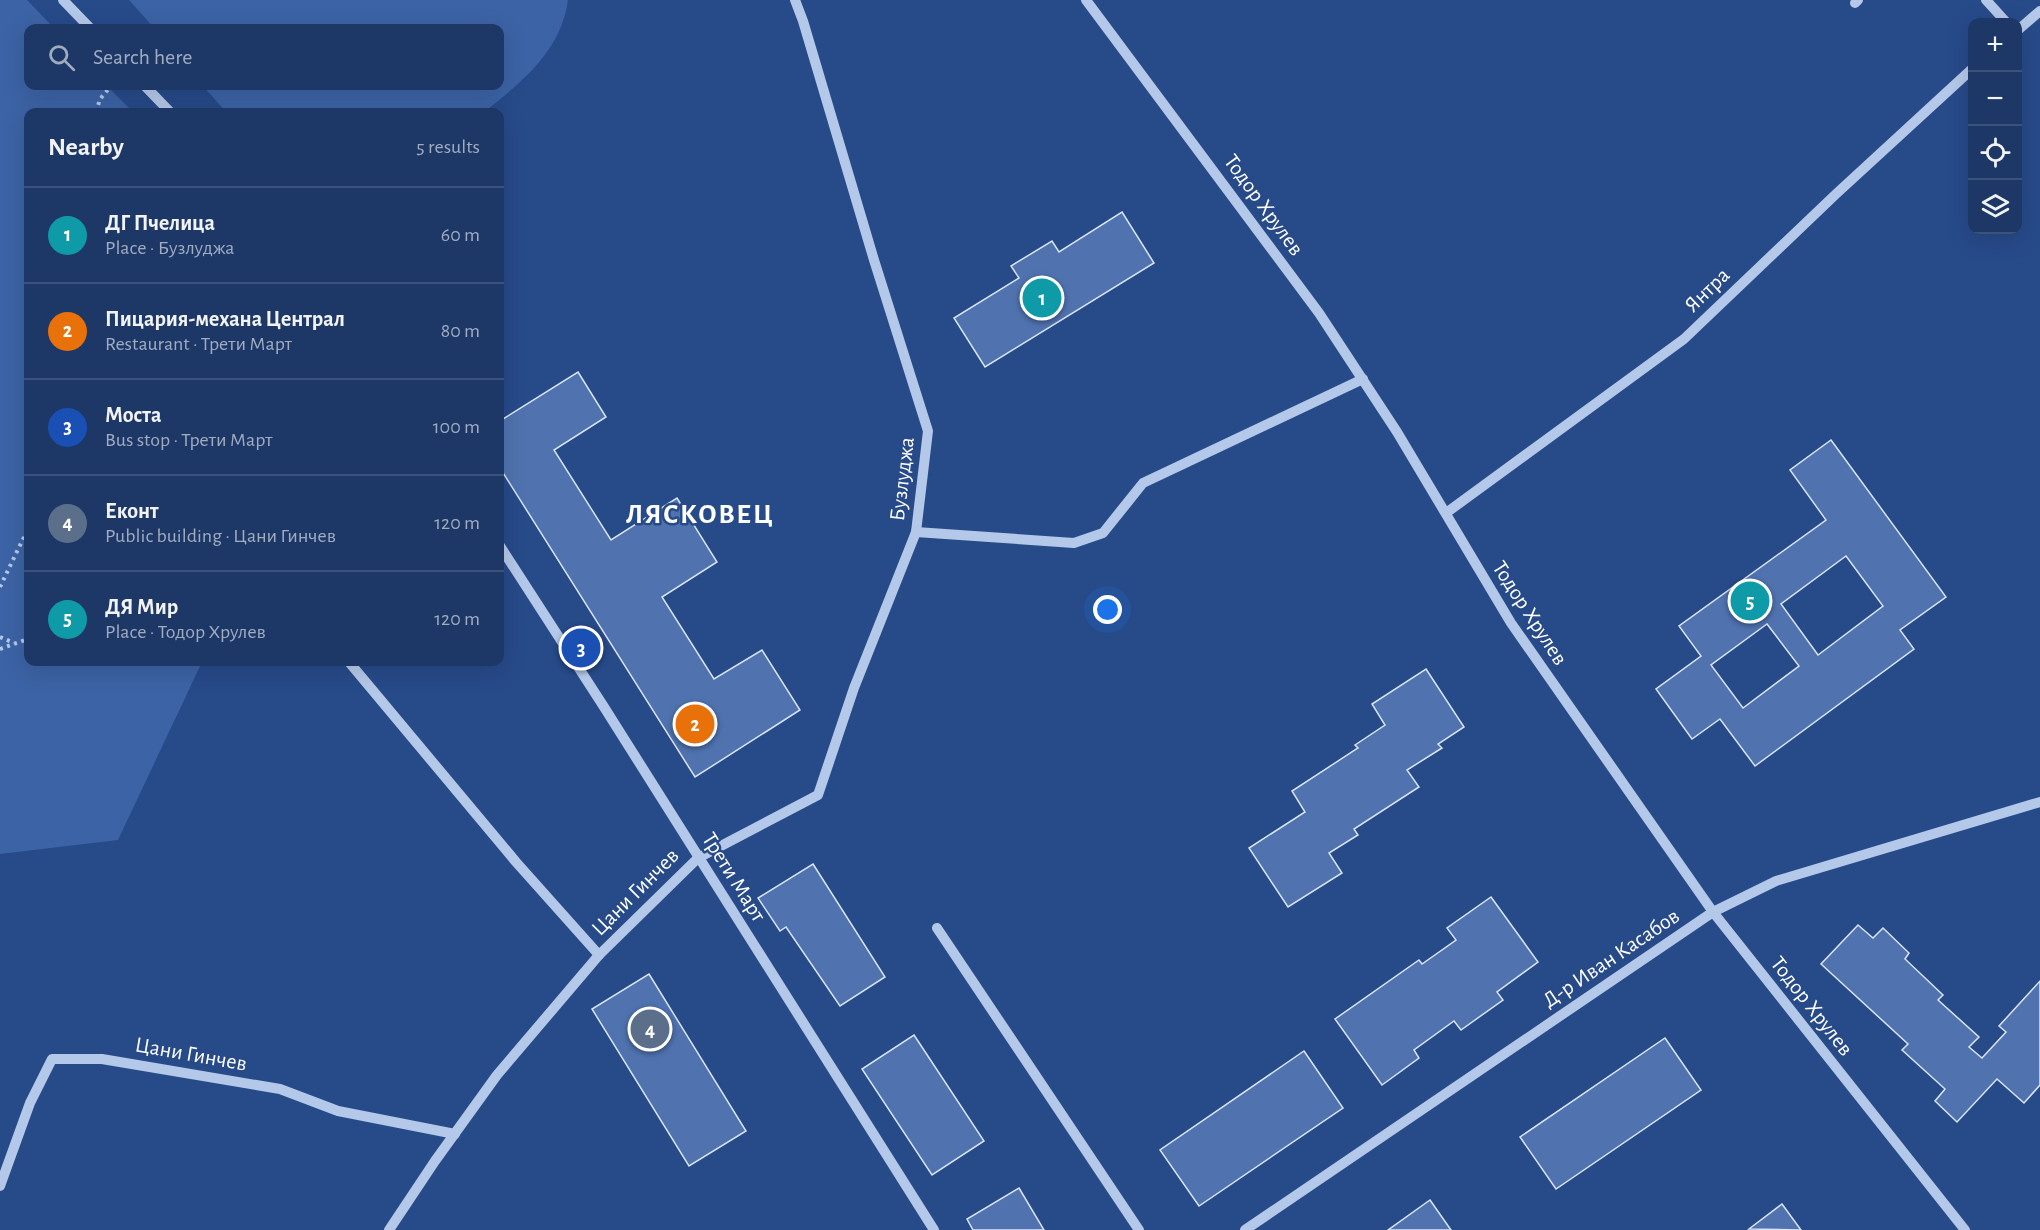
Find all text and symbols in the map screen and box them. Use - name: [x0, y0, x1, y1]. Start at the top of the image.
- map controls: [1968, 18, 2022, 234]
- button: +: [1968, 18, 2022, 72]
- search box: [24, 24, 504, 90]
- icon: search: [45, 41, 78, 74]
- text: Search here: [93, 46, 192, 68]
- button: −: [1968, 72, 2022, 126]
- button: locate: [1968, 126, 2022, 180]
- text: Nearby: [48, 134, 124, 160]
- text: 5 results: [416, 137, 480, 157]
- street label: Тодор Хрулев: [1220, 150, 1308, 260]
- button: layers: [1968, 180, 2022, 234]
- text: ДГ Пчелица: [105, 212, 215, 234]
- text: 1: [64, 225, 71, 245]
- text: 60 m: [441, 225, 480, 245]
- text: Place · Бузлуджа: [105, 238, 234, 258]
- street label: Янтра: [1680, 264, 1734, 316]
- pin: 1: [1022, 276, 1062, 320]
- text: Пицария-механа Централ: [105, 308, 345, 330]
- text: 2: [63, 321, 72, 341]
- text: 80 m: [441, 321, 480, 341]
- text: Restaurant · Трети Март: [105, 334, 292, 354]
- text: Моста: [105, 404, 161, 426]
- text: 3: [63, 417, 72, 437]
- text: 100 m: [433, 417, 480, 437]
- text: Bus stop · Трети Март: [105, 430, 272, 450]
- street label: Бузлуджа: [886, 436, 918, 522]
- text: Еконт: [105, 500, 159, 522]
- district label: ЛЯСКОВЕЦ: [626, 501, 774, 529]
- text: 4: [62, 513, 73, 533]
- text: 120 m: [434, 513, 480, 533]
- text: Public building · Цани Гинчев: [105, 526, 336, 546]
- street label: Тодор Хрулев: [1488, 557, 1572, 669]
- pin: 5: [1730, 578, 1770, 624]
- your location: [1093, 595, 1122, 624]
- text: ДЯ Мир: [105, 596, 178, 618]
- text: 5: [63, 609, 72, 629]
- text: 120 m: [434, 609, 480, 629]
- text: Place · Тодор Хрулев: [105, 622, 266, 642]
- pin: 3: [562, 626, 600, 670]
- pin: 2: [676, 702, 714, 746]
- street label: Трети Март: [698, 829, 770, 926]
- street label: Цани Гинчев: [587, 844, 683, 940]
- street label: Д-р Иван Касабов: [1539, 904, 1683, 1012]
- street label: Тодор Хрулев: [1767, 952, 1857, 1060]
- pin: 4: [630, 1006, 670, 1052]
- street label: Цани Гинчев: [133, 1033, 249, 1075]

